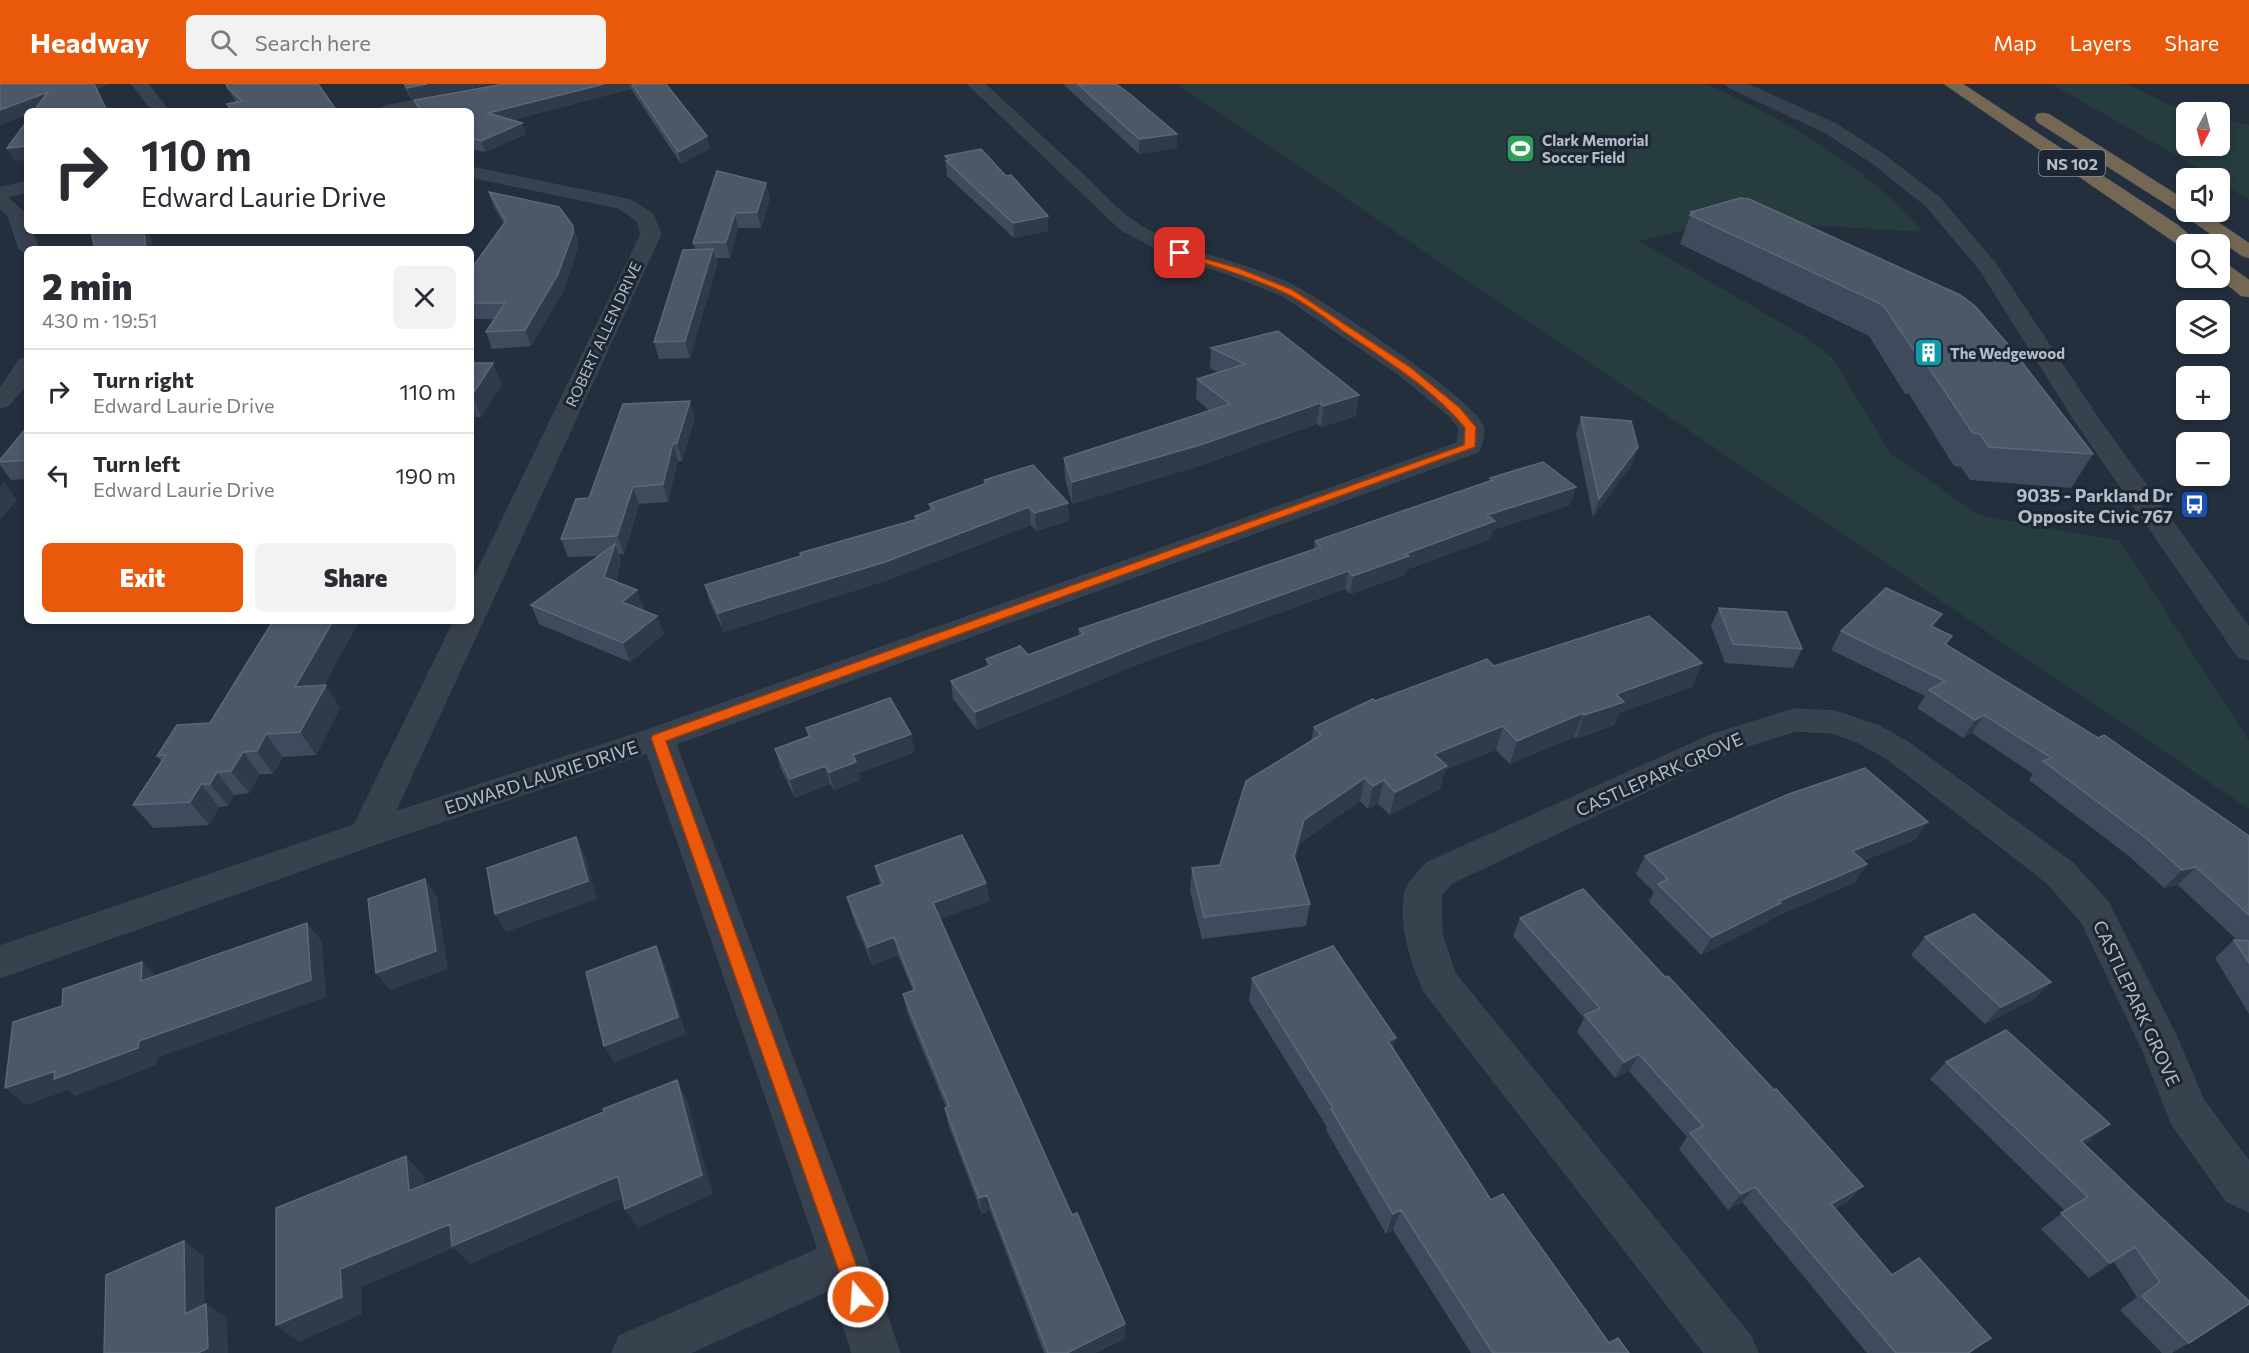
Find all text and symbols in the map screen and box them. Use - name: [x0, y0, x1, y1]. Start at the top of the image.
- search box: [186, 15, 606, 69]
- text: Headway: [30, 25, 150, 59]
- icon: search: [207, 26, 240, 59]
- text: Search here: [255, 29, 371, 56]
- text: Map: [1993, 30, 2037, 55]
- text: Layers: [2070, 30, 2132, 55]
- text: Share: [2165, 30, 2219, 55]
- north arrow: [2176, 102, 2230, 156]
- map controls: [2176, 102, 2230, 486]
- text: 110 m: [141, 128, 252, 180]
- place label: Clark Memorial Soccer Field: [1542, 131, 1649, 166]
- icon: right: [42, 132, 120, 210]
- sports icon: Clark Memorial Soccer Field: [1505, 133, 1537, 165]
- road number: NS 102: [2039, 150, 2105, 176]
- button: sound: [2176, 168, 2230, 222]
- text: Edward Laurie Drive: [141, 180, 386, 213]
- pin: [1154, 227, 1205, 278]
- button: search: [2176, 234, 2230, 288]
- icon: arrive: [1163, 236, 1196, 269]
- street label: ROBERT ALLEN DRIVE: [561, 259, 645, 409]
- text: 2 min: [42, 263, 132, 307]
- button: close: [393, 266, 456, 329]
- button: layers: [2176, 300, 2230, 354]
- text: 430 m · 19:51: [42, 308, 158, 332]
- building icon: The Wedgewood: [1913, 337, 1945, 369]
- place label: The Wedgewood: [1950, 344, 2065, 362]
- text: Turn right: [93, 366, 194, 393]
- button: +: [2176, 366, 2230, 420]
- icon: right: [42, 375, 75, 408]
- text: 110 m: [399, 378, 456, 405]
- text: Edward Laurie Drive: [93, 393, 275, 417]
- button: −: [2176, 432, 2230, 486]
- text: Turn left: [93, 450, 180, 477]
- icon: left: [42, 459, 75, 492]
- text: 190 m: [395, 462, 456, 489]
- text: Edward Laurie Drive: [93, 477, 275, 501]
- place label: 9035 - Parkland Dr Opposite Civic 767: [2016, 484, 2174, 527]
- bus stop icon: 9035 - Parkland Dr Opposite Civic 767: [2178, 489, 2210, 521]
- button: Exit: [42, 543, 243, 612]
- button: Share: [255, 543, 456, 612]
- street label: CASTLEPARK GROVE: [1572, 727, 1746, 821]
- street label: EDWARD LAURIE DRIVE: [442, 735, 640, 819]
- street label: CASTLEPARK GROVE: [2089, 917, 2185, 1089]
- position arrow: [826, 1265, 890, 1329]

